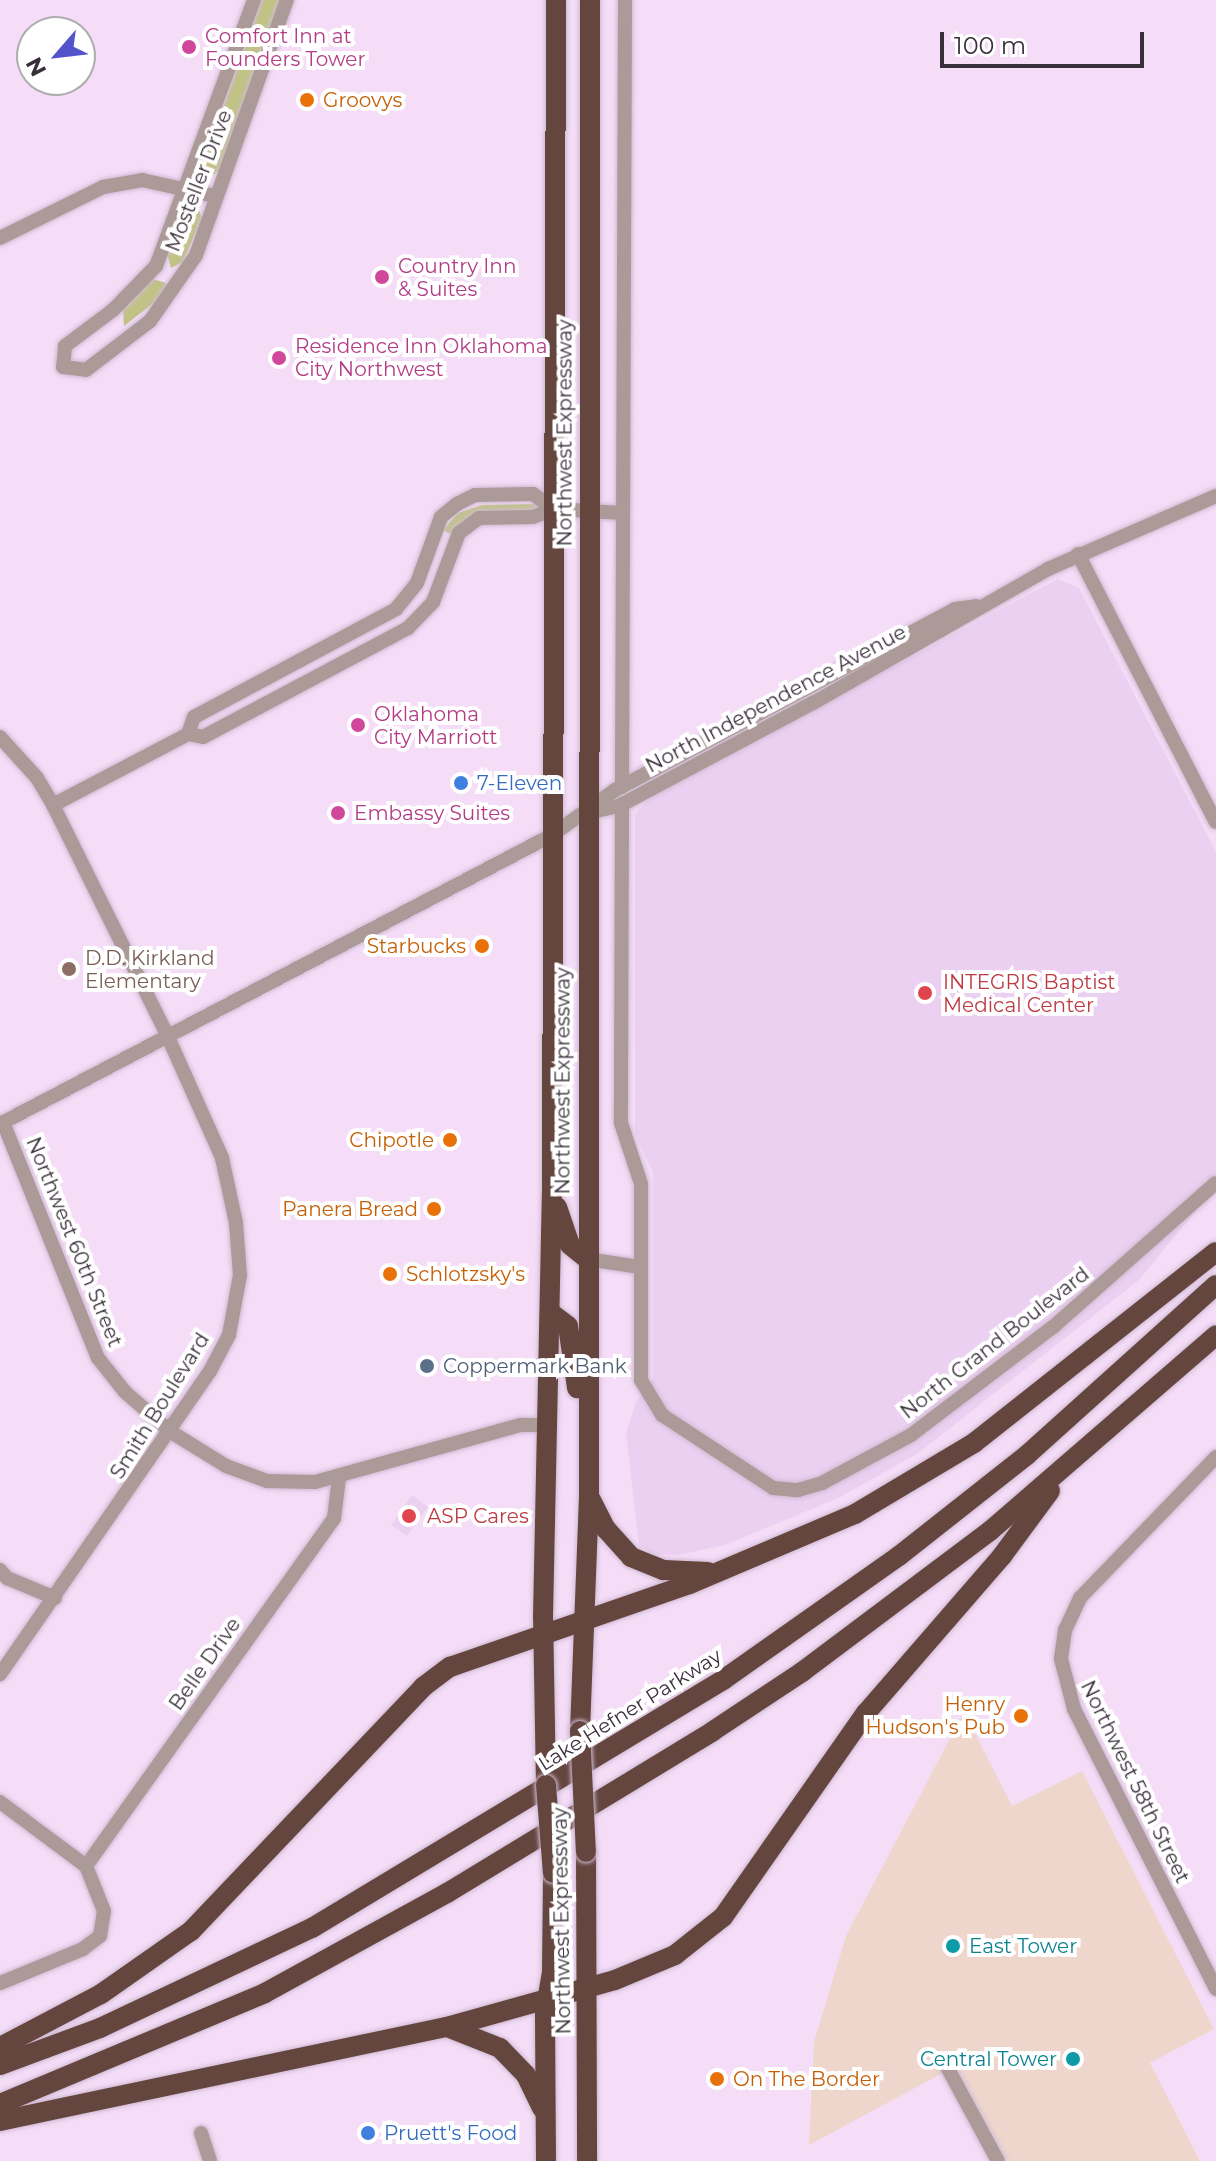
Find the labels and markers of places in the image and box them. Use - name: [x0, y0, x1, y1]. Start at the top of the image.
- place label: Comfort Inn at Founders Tower: [205, 24, 365, 71]
- marker: Comfort Inn at Founders Tower: [180, 38, 198, 56]
- place label: Groovys: [323, 88, 402, 112]
- marker: Groovys: [298, 91, 316, 109]
- place label: Country Inn & Suites: [398, 254, 516, 301]
- marker: Country Inn & Suites: [373, 268, 391, 286]
- place label: Residence Inn Oklahoma City Northwest: [295, 334, 548, 381]
- marker: Residence Inn Oklahoma City Northwest: [270, 349, 288, 367]
- place label: Oklahoma City Marriott: [374, 702, 497, 749]
- marker: Oklahoma City Marriott: [349, 716, 367, 734]
- place label: 7-Eleven: [477, 771, 562, 795]
- marker: 7-Eleven: [452, 774, 470, 792]
- place label: Embassy Suites: [354, 801, 510, 825]
- marker: Embassy Suites: [329, 804, 347, 822]
- place label: Starbucks: [367, 934, 466, 958]
- marker: Starbucks: [473, 937, 491, 955]
- place label: D.D. Kirkland Elementary: [85, 946, 215, 993]
- marker: D.D. Kirkland Elementary: [60, 960, 78, 978]
- place label: INTEGRIS Baptist Medical Center: [943, 970, 1115, 1017]
- marker: INTEGRIS Baptist Medical Center: [914, 982, 936, 1004]
- place label: Chipotle: [349, 1128, 434, 1152]
- marker: Chipotle: [441, 1131, 459, 1149]
- place label: Panera Bread: [282, 1197, 418, 1221]
- marker: Panera Bread: [425, 1200, 443, 1218]
- place label: Schlotzsky's: [406, 1262, 525, 1286]
- marker: Schlotzsky's: [381, 1265, 399, 1283]
- place label: Coppermark Bank: [443, 1354, 627, 1378]
- marker: Coppermark Bank: [418, 1357, 436, 1375]
- place label: ASP Cares: [427, 1504, 529, 1528]
- marker: ASP Cares: [398, 1505, 420, 1527]
- place label: Henry Hudson's Pub: [866, 1692, 1005, 1739]
- marker: Henry Hudson's Pub: [1012, 1707, 1030, 1725]
- place label: East Tower: [969, 1934, 1077, 1958]
- marker: East Tower: [944, 1937, 962, 1955]
- place label: Central Tower: [920, 2047, 1057, 2071]
- marker: Central Tower: [1064, 2050, 1082, 2068]
- place label: On The Border: [733, 2067, 880, 2091]
- marker: On The Border: [708, 2070, 726, 2088]
- place label: Pruett's Food: [384, 2121, 517, 2145]
- marker: Pruett's Food: [359, 2124, 377, 2142]

